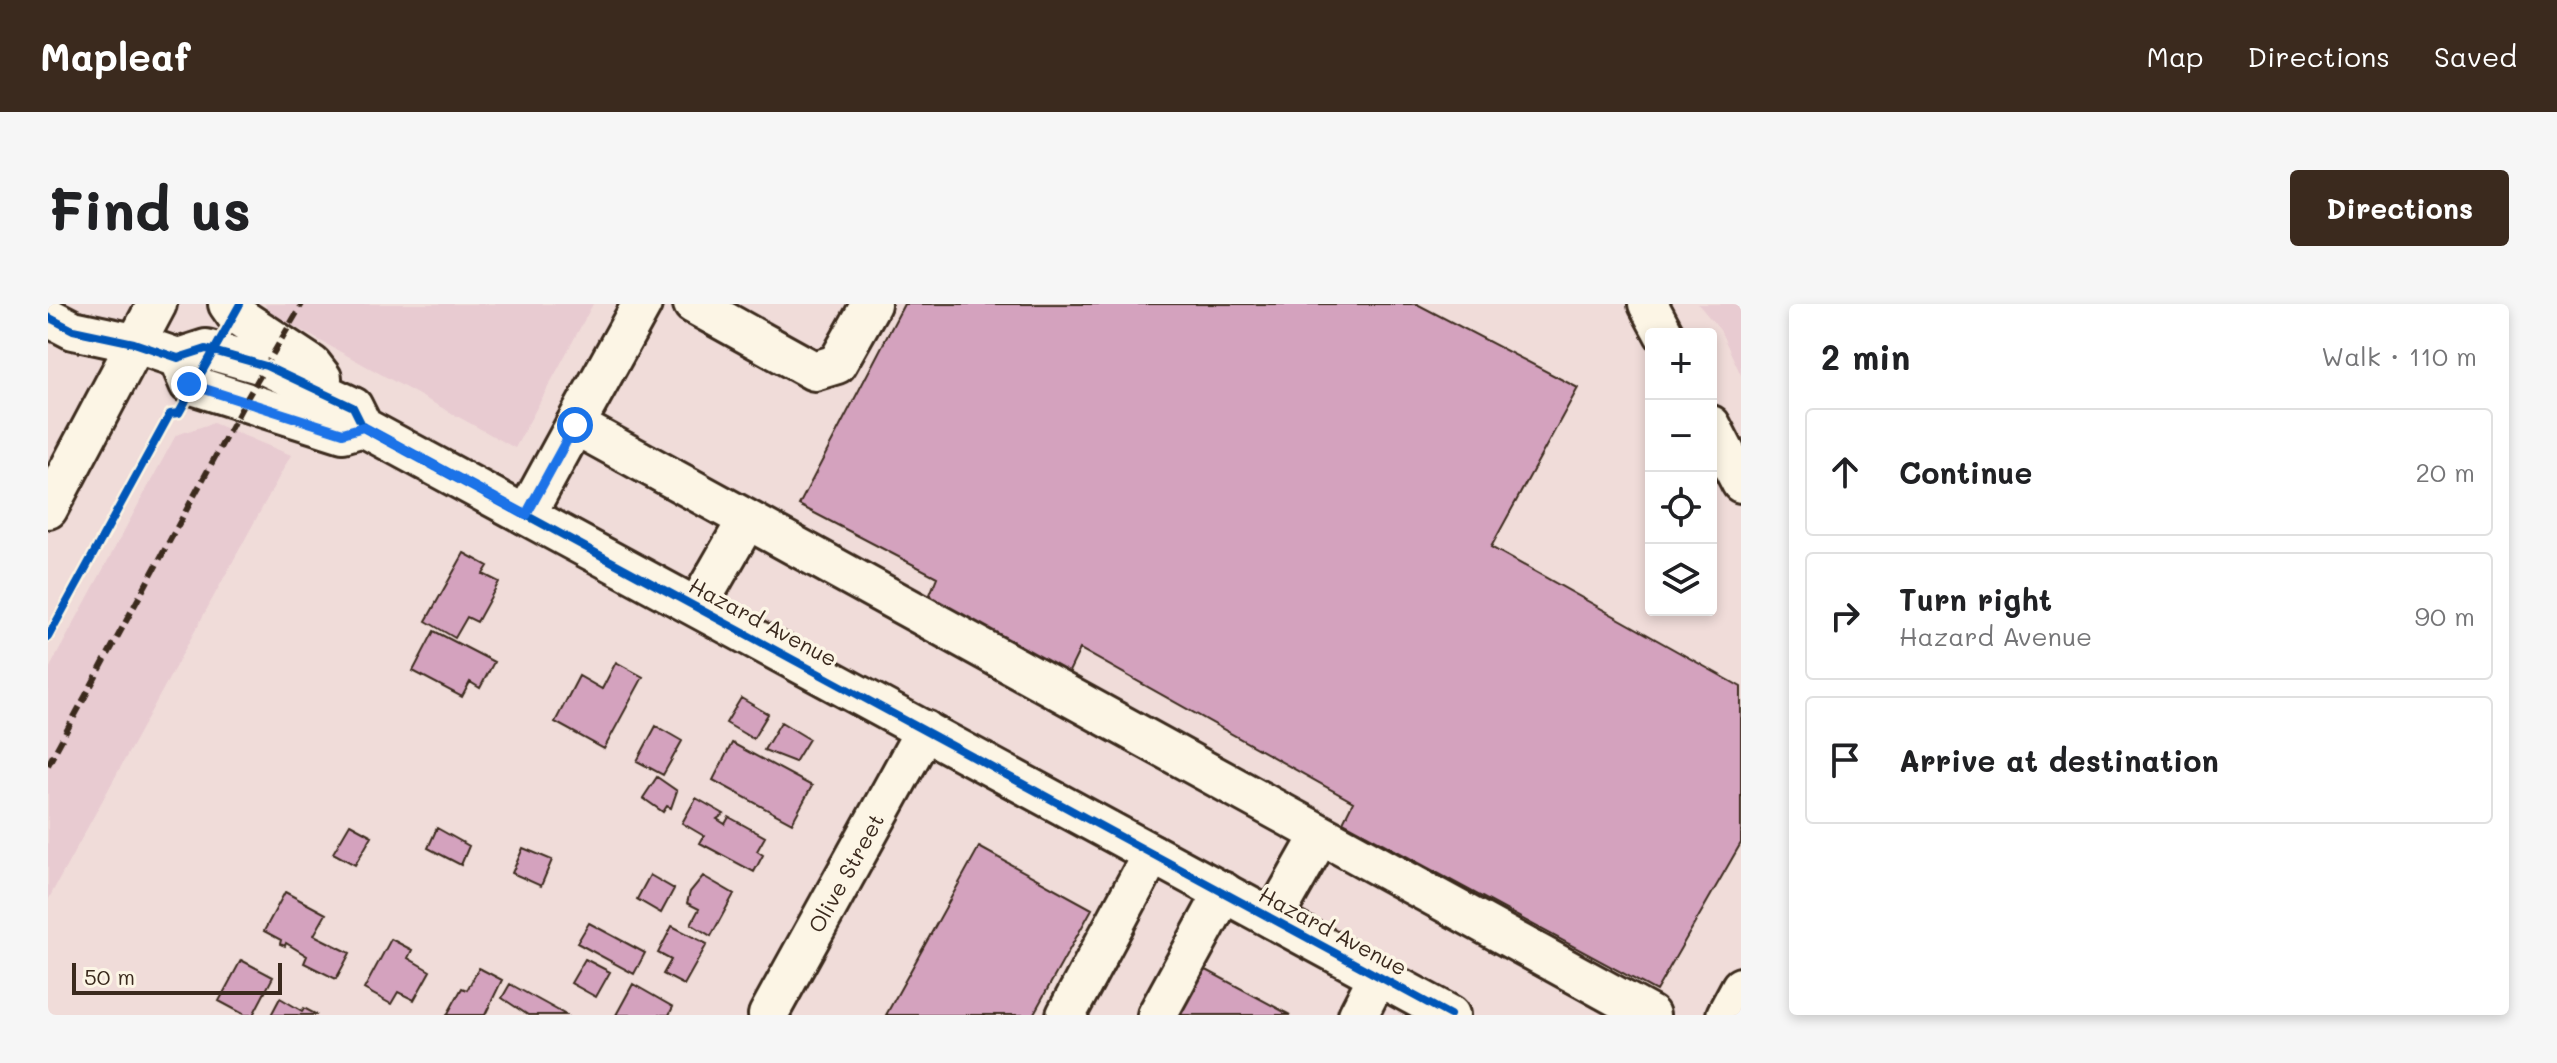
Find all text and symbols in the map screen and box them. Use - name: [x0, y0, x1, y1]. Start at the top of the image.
- text: Mapleaf: [40, 31, 191, 81]
- text: Map: [2147, 38, 2204, 74]
- text: Directions: [2248, 38, 2390, 74]
- text: Saved: [2434, 38, 2517, 74]
- button: Directions: [2290, 170, 2509, 246]
- text: Find us: [48, 172, 251, 245]
- map controls: [1645, 328, 1717, 616]
- button: +: [1645, 328, 1717, 400]
- text: 2 min: [1821, 334, 1910, 379]
- text: Walk · 110 m: [2321, 339, 2477, 373]
- route end: [171, 366, 207, 402]
- button: −: [1645, 400, 1717, 472]
- route start: [557, 407, 593, 443]
- icon: ahead: [1823, 450, 1867, 494]
- text: Continue: [1899, 452, 2032, 492]
- text: 20 m: [2415, 455, 2475, 489]
- button: locate: [1645, 472, 1717, 544]
- button: layers: [1645, 544, 1717, 616]
- street label: Hazard Avenue: [684, 570, 842, 673]
- text: Turn right: [1899, 579, 2052, 619]
- icon: right: [1823, 594, 1867, 638]
- text: 90 m: [2415, 599, 2475, 633]
- text: Hazard Avenue: [1899, 619, 2092, 653]
- icon: arrive: [1823, 738, 1867, 782]
- text: Arrive at destination: [1899, 740, 2219, 780]
- street label: Olive Street: [801, 808, 890, 938]
- street label: Hazard Avenue: [1254, 879, 1412, 982]
- scale bar: [72, 959, 282, 995]
- text: 50 m: [84, 962, 135, 991]

